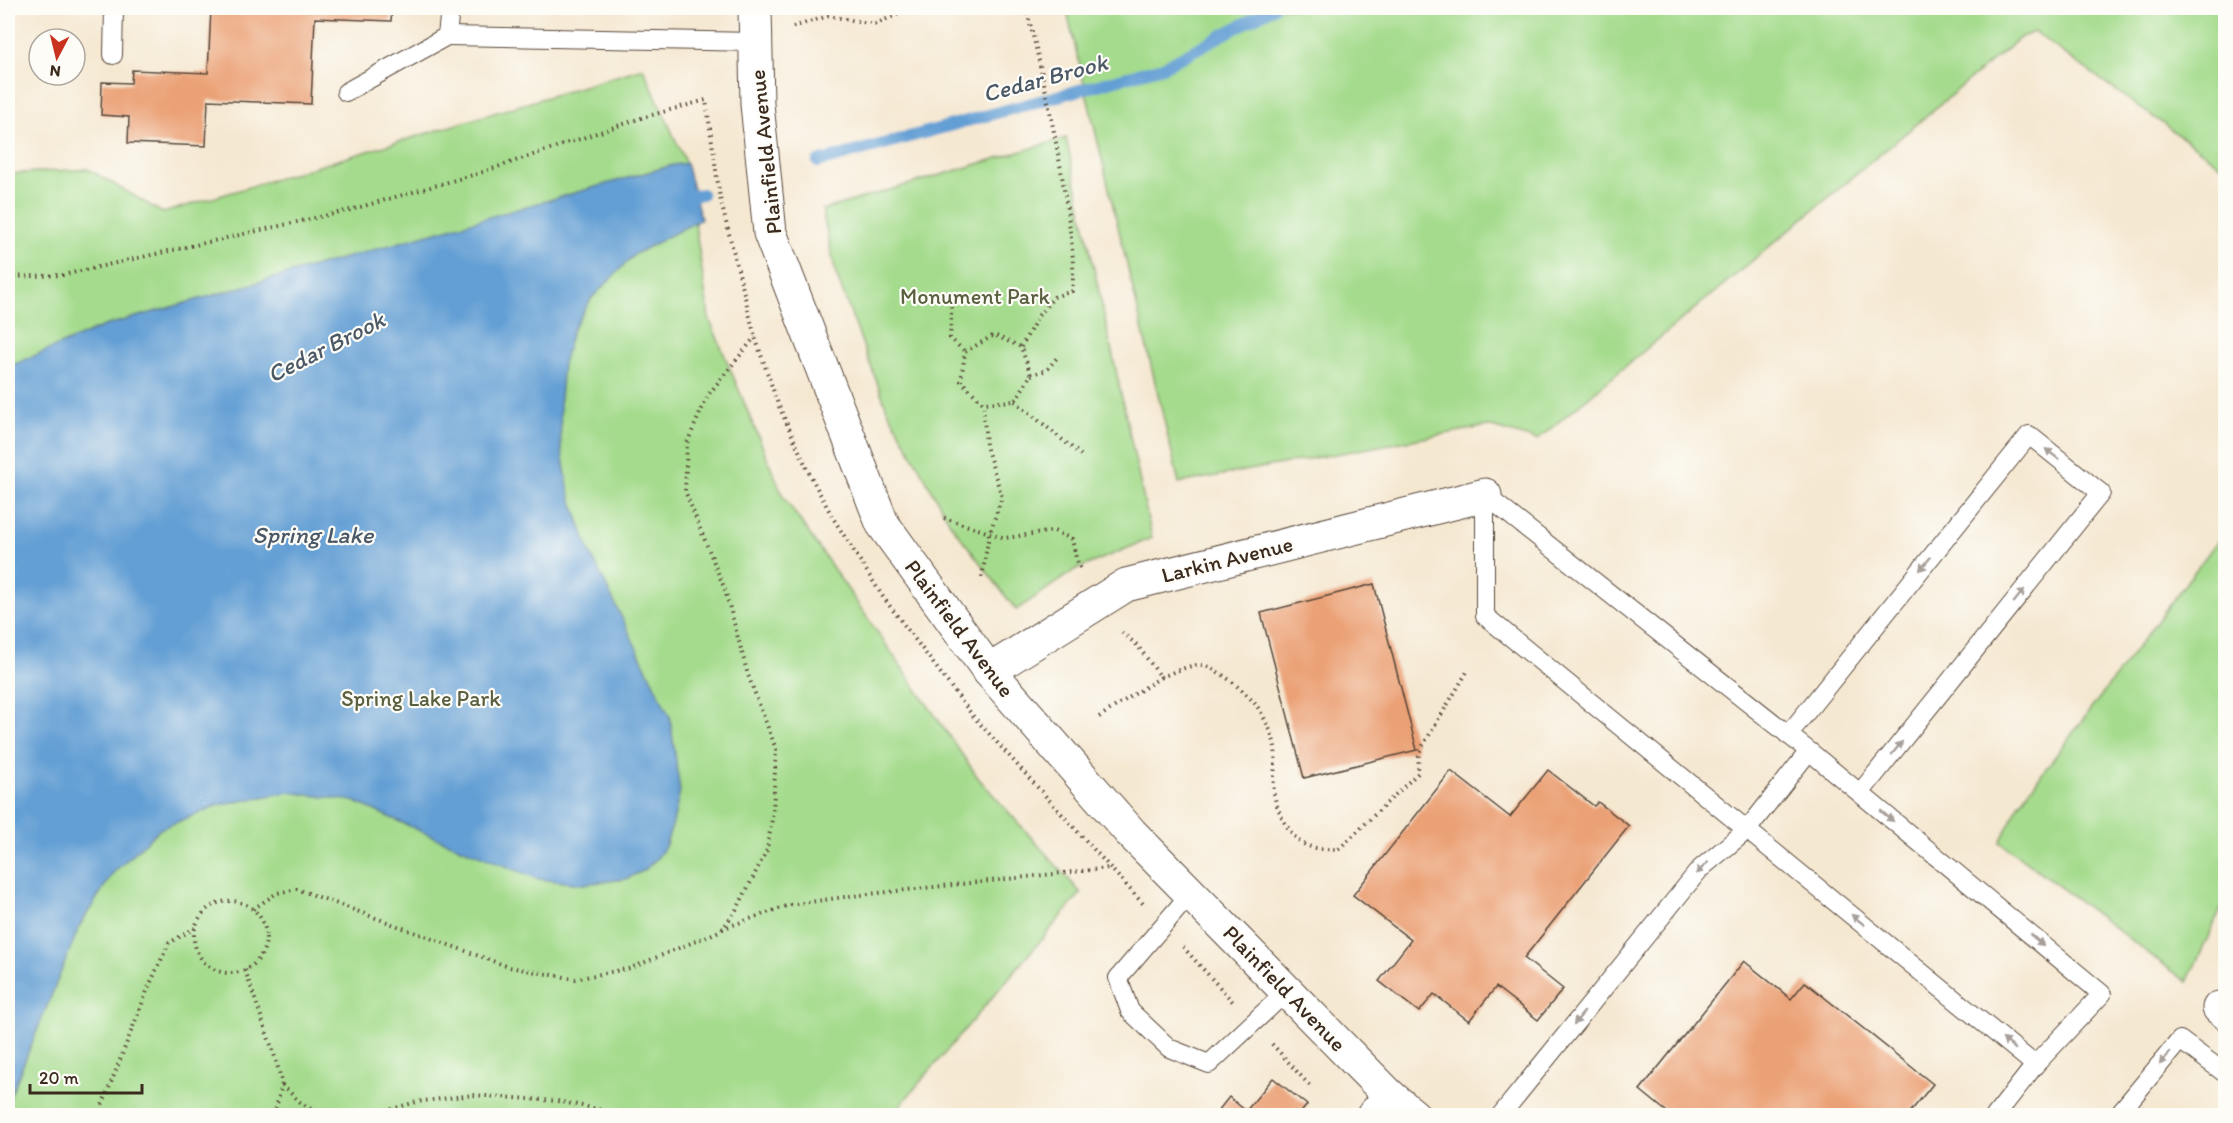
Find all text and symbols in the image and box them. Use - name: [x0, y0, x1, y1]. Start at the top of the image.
- north arrow: [27, 27, 87, 87]
- water label: Cedar Brook: [979, 47, 1112, 108]
- text: N: [49, 61, 62, 81]
- street label: Plainfield Avenue: [743, 68, 788, 236]
- park label: Monument Park: [900, 283, 1051, 310]
- water label: Cedar Brook: [262, 304, 391, 389]
- one-way arrow: [2044, 447, 2060, 460]
- water label: Spring Lake: [253, 520, 375, 549]
- street label: Larkin Avenue: [1159, 530, 1296, 589]
- street label: Plainfield Avenue: [899, 554, 1020, 702]
- one-way arrow: [1919, 556, 1932, 572]
- one-way arrow: [2012, 588, 2025, 604]
- park label: Spring Lake Park: [341, 685, 501, 712]
- one-way arrow: [1890, 740, 1903, 756]
- one-way arrow: [1879, 809, 1895, 822]
- one-way arrow: [1695, 861, 1710, 875]
- one-way arrow: [1850, 914, 1866, 927]
- street label: Plainfield Avenue: [1217, 919, 1352, 1057]
- one-way arrow: [2029, 933, 2044, 946]
- one-way arrow: [1573, 1011, 1585, 1026]
- one-way arrow: [2001, 1037, 2017, 1050]
- one-way arrow: [2159, 1050, 2172, 1066]
- scale bar: [30, 1057, 142, 1095]
- text: 20 m: [39, 1067, 79, 1089]

